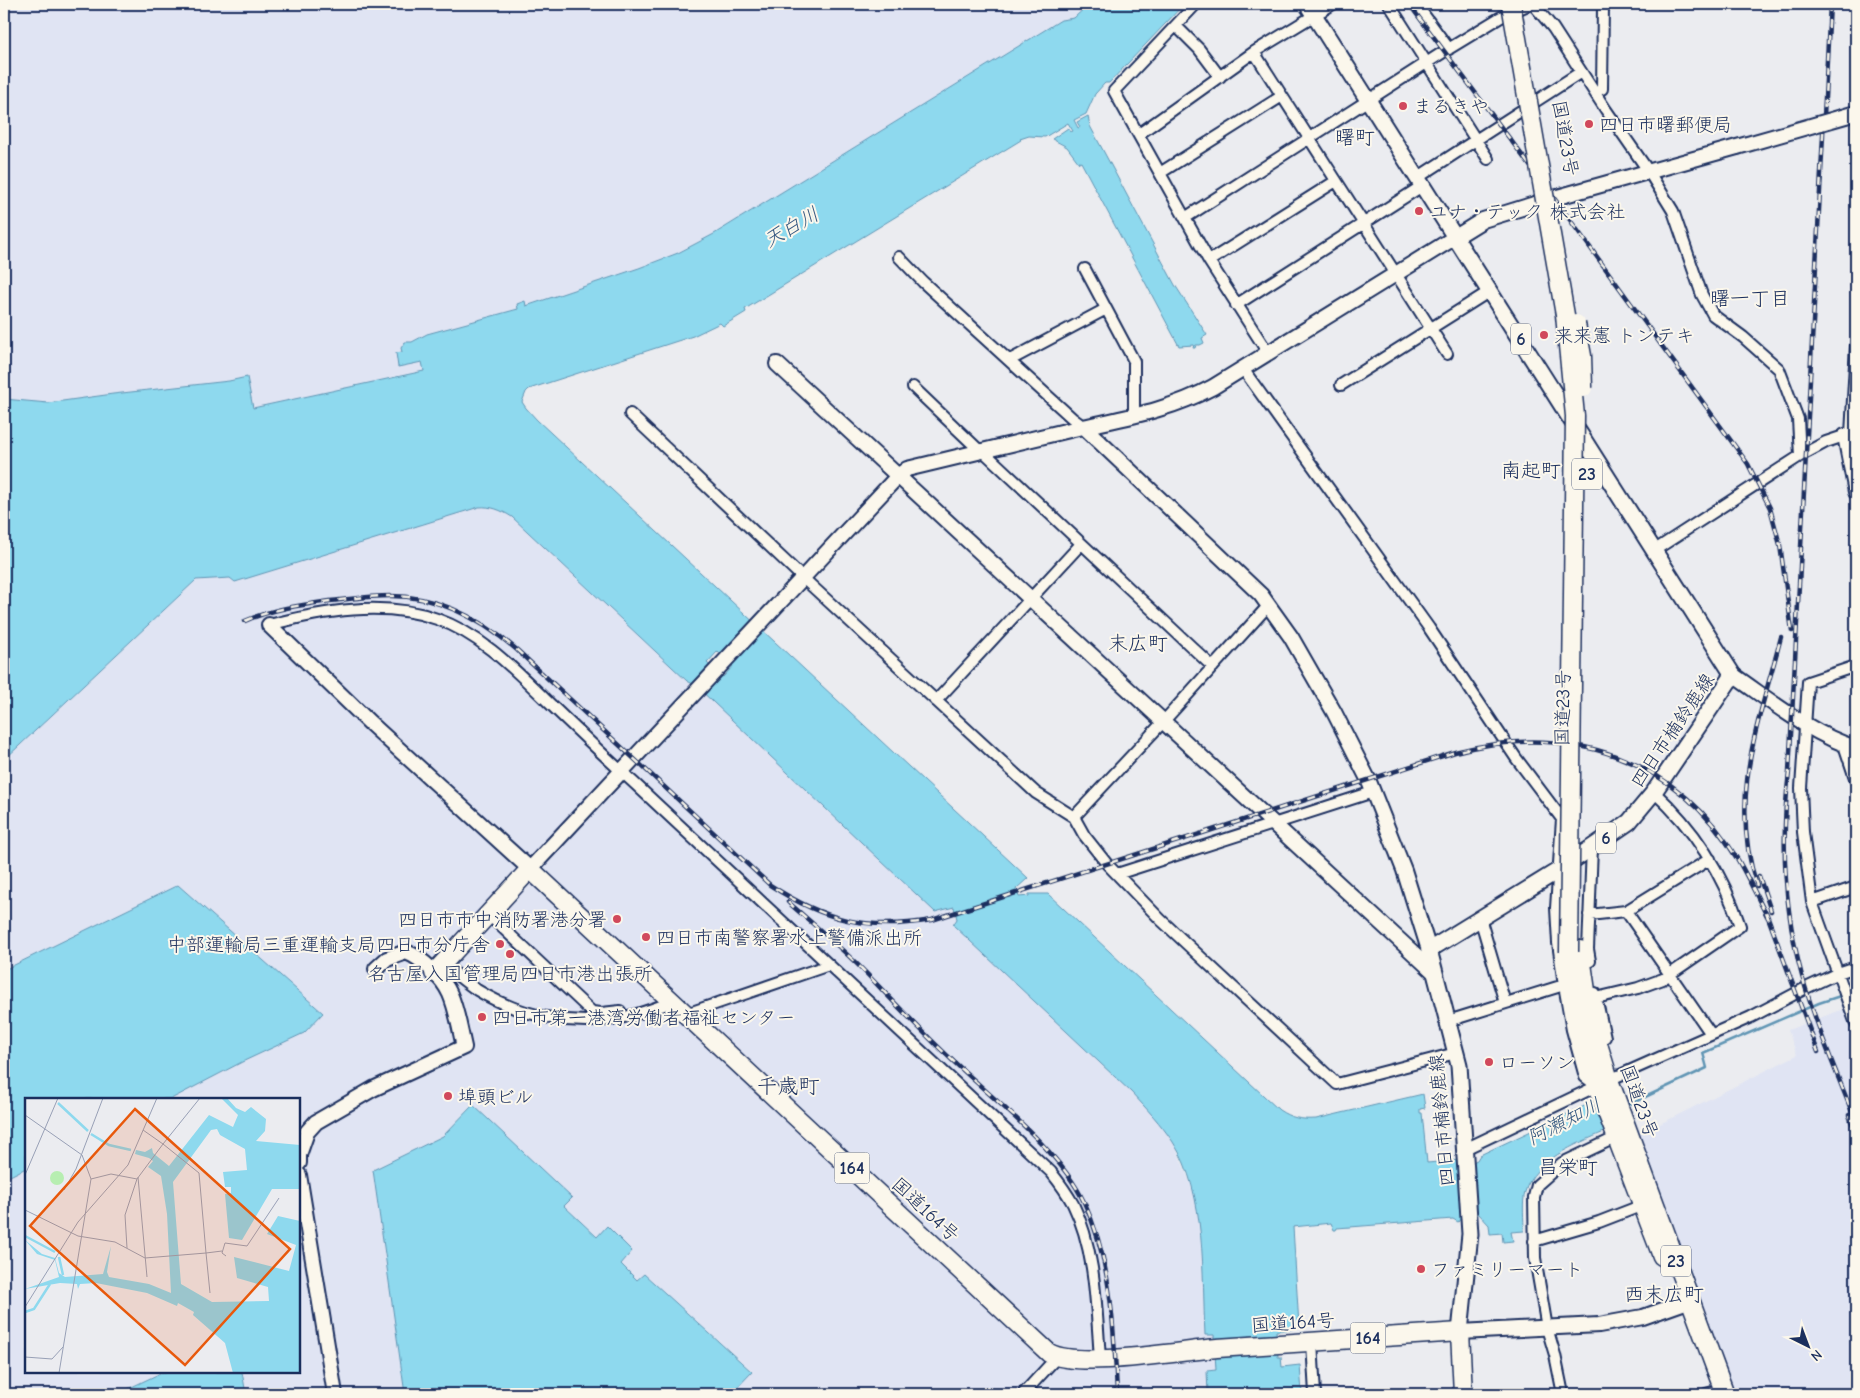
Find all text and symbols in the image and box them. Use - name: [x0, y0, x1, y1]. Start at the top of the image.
- place label: まるきや: [1413, 96, 1489, 118]
- street label: 国道23号: [1548, 99, 1582, 178]
- marker: まるきや: [1397, 100, 1409, 112]
- place label: 四日市曙郵便局: [1599, 114, 1732, 136]
- marker: 四日市曙郵便局: [1583, 118, 1595, 130]
- district label: 曙町: [1335, 126, 1375, 149]
- place label: ユナ・テック 株式会社: [1429, 201, 1625, 223]
- water label: 天白川: [760, 202, 823, 252]
- marker: ユナ・テック 株式会社: [1413, 205, 1425, 217]
- district label: 曙一丁目: [1710, 287, 1790, 310]
- road number: 6: [1511, 324, 1531, 354]
- place label: 来来憲 トンテキ: [1554, 325, 1695, 347]
- marker: 来来憲 トンテキ: [1538, 329, 1550, 341]
- road number: 23: [1572, 458, 1602, 489]
- district label: 南起町: [1501, 459, 1561, 482]
- district label: 末広町: [1108, 632, 1168, 655]
- street label: 四日市楠鈴鹿線: [1627, 669, 1719, 792]
- street label: 国道23号: [1551, 670, 1575, 746]
- road number: 6: [1596, 822, 1616, 854]
- place label: 四日市市中消防署港分署: [398, 909, 607, 931]
- marker: 四日市市中消防署港分署: [611, 913, 623, 925]
- place label: 四日市南警察署水上警備派出所: [656, 927, 922, 949]
- marker: 四日市南警察署水上警備派出所: [640, 931, 652, 943]
- place label: 中部運輸局三重運輸支局四日市分庁舎: [167, 934, 490, 956]
- marker: 中部運輸局三重運輸支局四日市分庁舎: [494, 938, 506, 950]
- marker: 名古屋入国管理局四日市港出張所: [504, 948, 516, 960]
- place label: 名古屋入国管理局四日市港出張所: [367, 963, 653, 985]
- place label: 四日市第一港湾労働者福祉センター: [492, 1007, 795, 1029]
- marker: 四日市第一港湾労働者福祉センター: [476, 1011, 488, 1023]
- place label: ローソン: [1499, 1052, 1575, 1074]
- street label: 四日市楠鈴鹿線: [1425, 1053, 1459, 1187]
- marker: ローソン: [1483, 1056, 1495, 1068]
- street label: 国道23号: [1616, 1062, 1662, 1141]
- district label: 千歳町: [757, 1074, 820, 1098]
- place label: 埠頭ビル: [458, 1086, 534, 1108]
- marker: 埠頭ビル: [442, 1090, 454, 1102]
- water label: 阿瀬知川: [1523, 1093, 1605, 1150]
- inset map: [25, 1098, 300, 1373]
- road number: 164: [834, 1152, 870, 1184]
- district label: 昌栄町: [1538, 1156, 1598, 1179]
- street label: 国道164号: [887, 1173, 964, 1246]
- road number: 23: [1661, 1246, 1691, 1276]
- place label: ファミリーマート: [1431, 1259, 1583, 1281]
- marker: ファミリーマート: [1415, 1263, 1427, 1275]
- district label: 西末広町: [1624, 1283, 1704, 1306]
- street label: 国道164号: [1250, 1309, 1336, 1337]
- north arrow: [1782, 1320, 1832, 1370]
- road number: 164: [1350, 1322, 1386, 1354]
- text: N: [1807, 1346, 1825, 1365]

